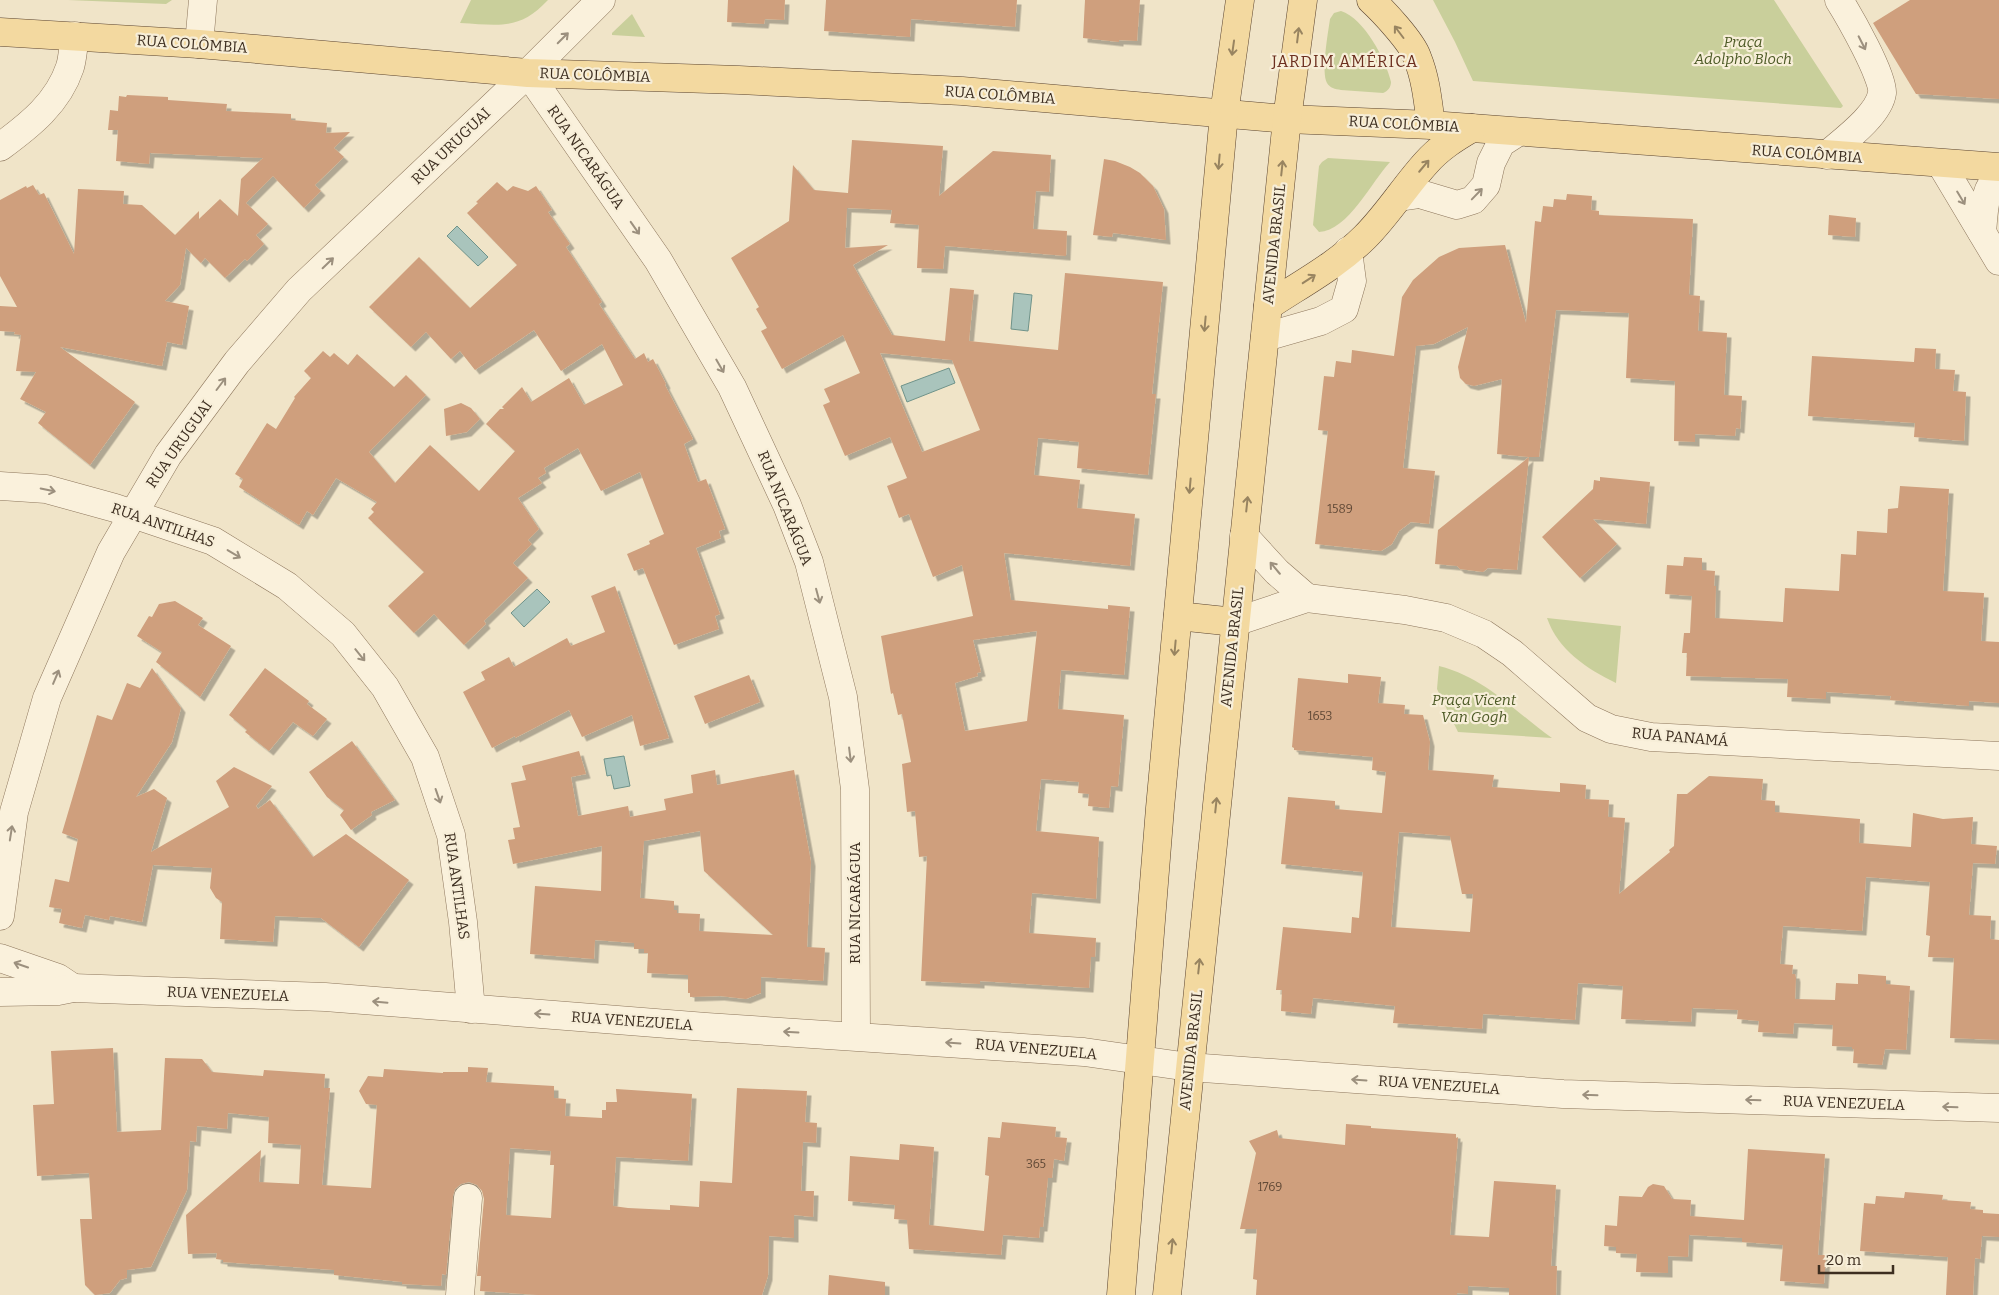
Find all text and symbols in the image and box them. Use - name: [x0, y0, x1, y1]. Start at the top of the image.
- one-way arrow: [1394, 25, 1405, 38]
- one-way arrow: [1293, 28, 1303, 44]
- street label: RUA COLÔMBIA: [136, 31, 248, 57]
- one-way arrow: [556, 32, 569, 44]
- park label: Praça Adolpho Bloch: [1693, 33, 1792, 68]
- one-way arrow: [1858, 35, 1867, 50]
- one-way arrow: [1228, 40, 1238, 56]
- district label: JARDIM AMÉRICA: [1271, 51, 1418, 71]
- street label: RUA COLÔMBIA: [539, 64, 651, 86]
- street label: RUA COLÔMBIA: [944, 82, 1056, 108]
- street label: RUA NICARÁGUA: [544, 102, 629, 212]
- street label: RUA URUGUAI: [408, 104, 494, 188]
- street label: RUA COLÔMBIA: [1348, 112, 1460, 136]
- street label: RUA COLÔMBIA: [1751, 141, 1863, 167]
- one-way arrow: [1215, 154, 1224, 170]
- one-way arrow: [1277, 160, 1287, 176]
- one-way arrow: [1418, 160, 1429, 173]
- street label: AVENIDA BRASIL: [1259, 183, 1289, 305]
- one-way arrow: [1471, 188, 1483, 200]
- one-way arrow: [1957, 191, 1967, 205]
- one-way arrow: [630, 220, 640, 234]
- one-way arrow: [322, 257, 334, 269]
- one-way arrow: [1301, 274, 1315, 284]
- one-way arrow: [1200, 316, 1209, 332]
- one-way arrow: [715, 359, 725, 373]
- one-way arrow: [215, 378, 226, 391]
- street label: RUA URUGUAI: [142, 397, 216, 491]
- street label: RUA NICARÁGUA: [754, 448, 816, 568]
- one-way arrow: [1185, 478, 1194, 494]
- one-way arrow: [40, 486, 56, 495]
- one-way arrow: [1243, 496, 1252, 512]
- street label: RUA ANTILHAS: [109, 499, 217, 551]
- house number: 1589: [1327, 502, 1353, 516]
- one-way arrow: [227, 549, 241, 559]
- one-way arrow: [1269, 562, 1280, 575]
- street label: AVENIDA BRASIL: [1217, 586, 1247, 708]
- one-way arrow: [813, 587, 823, 603]
- one-way arrow: [1170, 639, 1180, 655]
- one-way arrow: [354, 649, 365, 662]
- one-way arrow: [52, 670, 61, 685]
- park label: Praça Vicent Van Gogh: [1432, 691, 1517, 726]
- house number: 1653: [1308, 709, 1332, 723]
- street label: RUA PANAMÁ: [1631, 724, 1730, 750]
- one-way arrow: [846, 746, 856, 762]
- one-way arrow: [434, 788, 443, 804]
- one-way arrow: [1211, 797, 1221, 813]
- one-way arrow: [6, 825, 16, 841]
- street label: RUA ANTILHAS: [441, 831, 473, 941]
- street label: RUA NICARÁGUA: [846, 842, 864, 964]
- one-way arrow: [1195, 958, 1204, 974]
- one-way arrow: [14, 960, 29, 969]
- street label: RUA VENEZUELA: [167, 983, 290, 1005]
- street label: AVENIDA BRASIL: [1176, 989, 1206, 1111]
- one-way arrow: [372, 997, 388, 1006]
- street label: RUA VENEZUELA: [570, 1008, 694, 1034]
- one-way arrow: [534, 1010, 550, 1019]
- one-way arrow: [783, 1028, 799, 1037]
- street label: RUA VENEZUELA: [974, 1035, 1098, 1063]
- one-way arrow: [945, 1038, 961, 1047]
- street label: RUA VENEZUELA: [1377, 1072, 1501, 1098]
- one-way arrow: [1351, 1075, 1367, 1084]
- one-way arrow: [1583, 1090, 1599, 1100]
- street label: RUA VENEZUELA: [1783, 1092, 1906, 1114]
- one-way arrow: [1745, 1096, 1761, 1105]
- one-way arrow: [1943, 1102, 1959, 1111]
- house number: 365: [1026, 1157, 1046, 1171]
- house number: 1769: [1258, 1180, 1282, 1194]
- one-way arrow: [1167, 1239, 1176, 1255]
- scale bar: [1819, 1242, 1893, 1274]
- text: 20 m: [1826, 1251, 1862, 1269]

